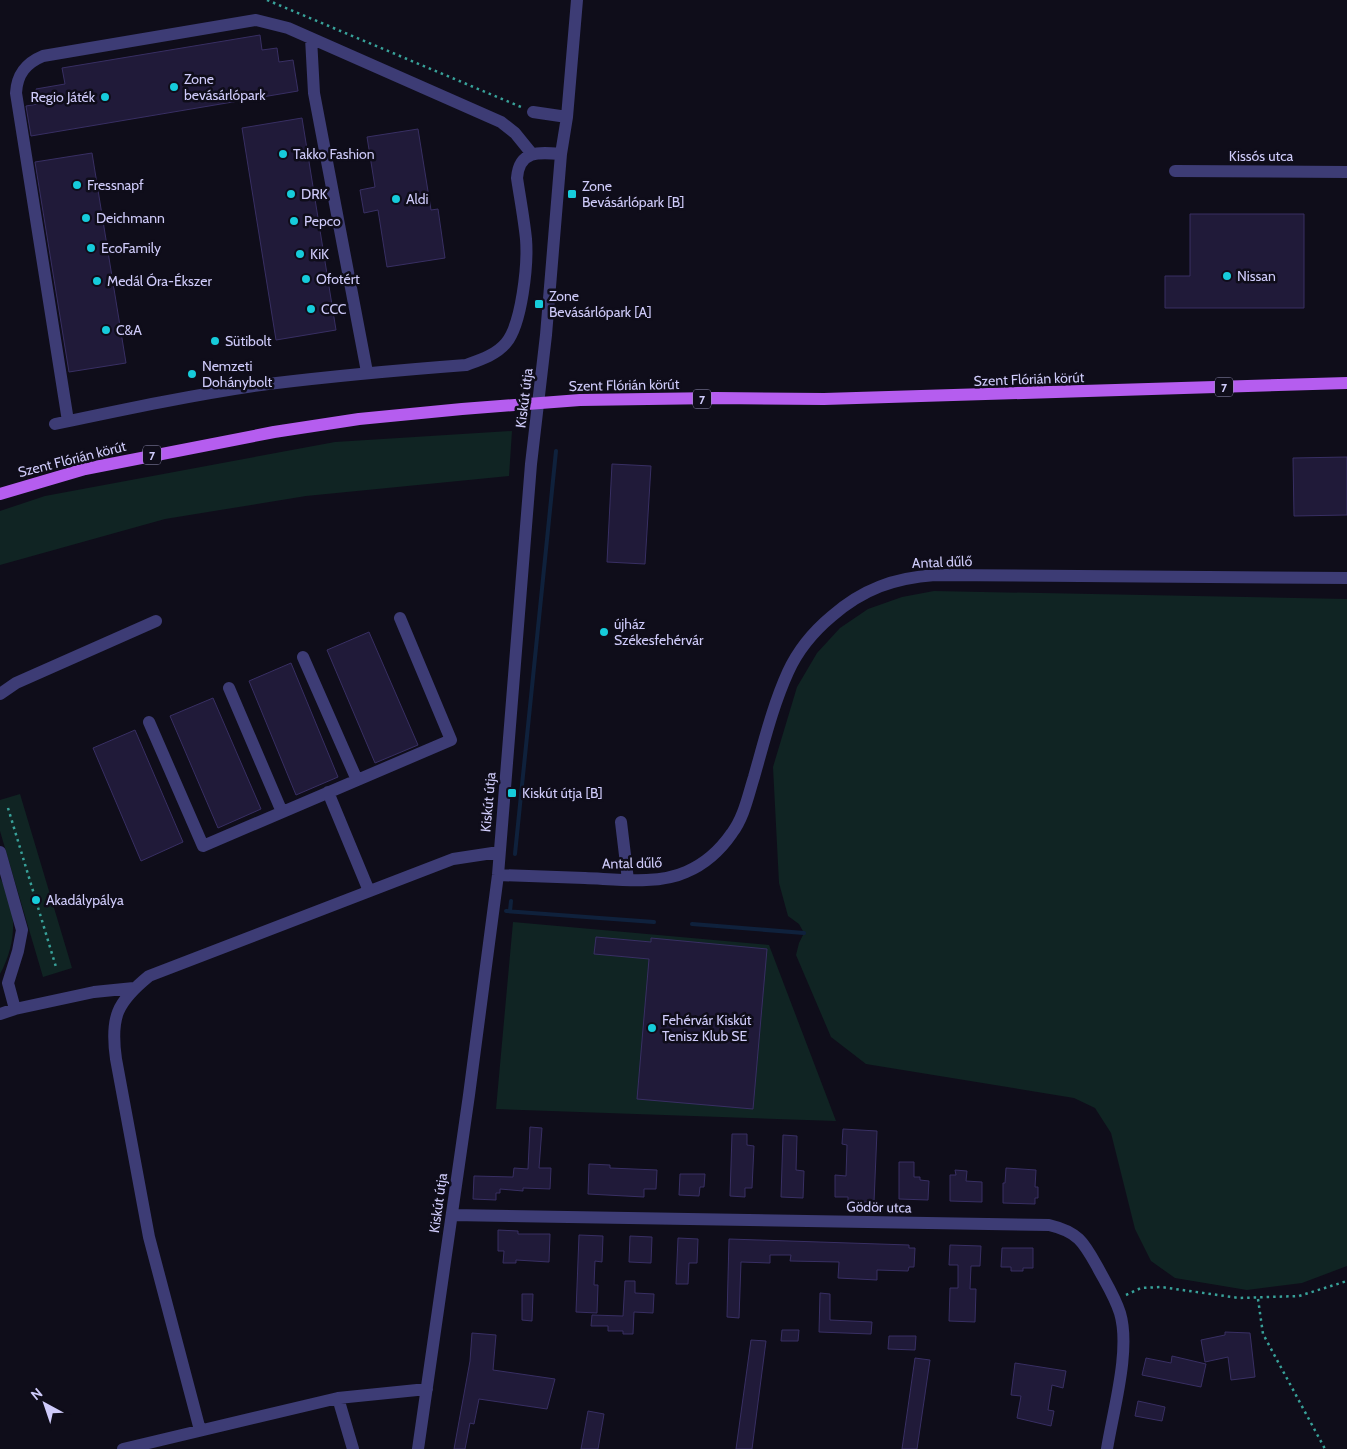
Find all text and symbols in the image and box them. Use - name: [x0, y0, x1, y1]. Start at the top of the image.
- place label: Zone bevásárlópark: [184, 70, 266, 104]
- marker: Zone bevásárlópark: [168, 81, 180, 93]
- place label: Regio Játék: [30, 88, 96, 106]
- marker: Regio Játék: [99, 91, 111, 103]
- place label: Takko Fashion: [293, 145, 375, 163]
- street label: Kissós utca: [1229, 147, 1294, 165]
- marker: Takko Fashion: [277, 148, 289, 160]
- place label: Fressnapf: [87, 176, 144, 194]
- place label: Zone Bevásárlópark [B]: [582, 177, 684, 211]
- marker: Fressnapf: [71, 179, 83, 191]
- place label: DRK: [301, 185, 328, 203]
- marker: DRK: [285, 188, 297, 200]
- marker: Zone Bevásárlópark [B]: [566, 188, 578, 200]
- place label: Aldi: [406, 190, 429, 208]
- marker: Aldi: [390, 193, 402, 205]
- place label: Deichmann: [96, 209, 165, 227]
- marker: Deichmann: [80, 212, 92, 224]
- place label: Pepco: [304, 212, 341, 230]
- marker: Pepco: [288, 215, 300, 227]
- place label: EcoFamily: [101, 239, 161, 257]
- marker: EcoFamily: [85, 242, 97, 254]
- place label: KiK: [310, 245, 329, 263]
- marker: KiK: [294, 248, 306, 260]
- place label: Nissan: [1237, 267, 1276, 285]
- place label: Ofotért: [316, 270, 360, 288]
- marker: Nissan: [1221, 270, 1233, 282]
- place label: Medál Óra-Ékszer: [107, 272, 212, 290]
- marker: Ofotért: [300, 273, 312, 285]
- marker: Medál Óra-Ékszer: [91, 275, 103, 287]
- place label: Zone Bevásárlópark [A]: [549, 287, 652, 321]
- marker: Zone Bevásárlópark [A]: [533, 298, 545, 310]
- place label: CCC: [321, 300, 347, 318]
- marker: CCC: [305, 303, 317, 315]
- place label: C&A: [116, 321, 142, 339]
- marker: C&A: [100, 324, 112, 336]
- place label: Sütibolt: [225, 332, 272, 350]
- marker: Sütibolt: [209, 335, 221, 347]
- place label: Nemzeti Dohánybolt: [202, 357, 273, 391]
- street label: Kiskút útja: [511, 367, 537, 429]
- marker: Nemzeti Dohánybolt: [186, 368, 198, 380]
- street label: Szent Flórián körút: [973, 368, 1085, 390]
- street label: Szent Flórián körút: [569, 375, 680, 395]
- road number: 7: [1215, 378, 1233, 397]
- road number: 7: [693, 389, 711, 408]
- street label: Szent Flórián körút: [16, 437, 128, 481]
- road number: 7: [143, 446, 161, 464]
- street label: Antal dűlő: [912, 552, 973, 572]
- place label: újház Székesfehérvár: [614, 615, 704, 649]
- marker: újház Székesfehérvár: [598, 626, 610, 638]
- street label: Kiskút útja: [476, 771, 500, 833]
- place label: Kiskút útja [B]: [522, 784, 603, 802]
- marker: Kiskút útja [B]: [506, 787, 518, 799]
- street label: Antal dűlő: [602, 853, 663, 873]
- place label: Akadálypálya: [46, 891, 124, 909]
- marker: Akadálypálya: [30, 894, 42, 906]
- place label: Fehérvár Kiskút Tenisz Klub SE: [662, 1011, 752, 1045]
- marker: Fehérvár Kiskút Tenisz Klub SE: [646, 1022, 658, 1034]
- street label: Kiskút útja: [425, 1172, 451, 1234]
- street label: Gödör utca: [846, 1197, 912, 1217]
- north arrow: [20, 1379, 70, 1429]
- text: N: [27, 1384, 46, 1404]

